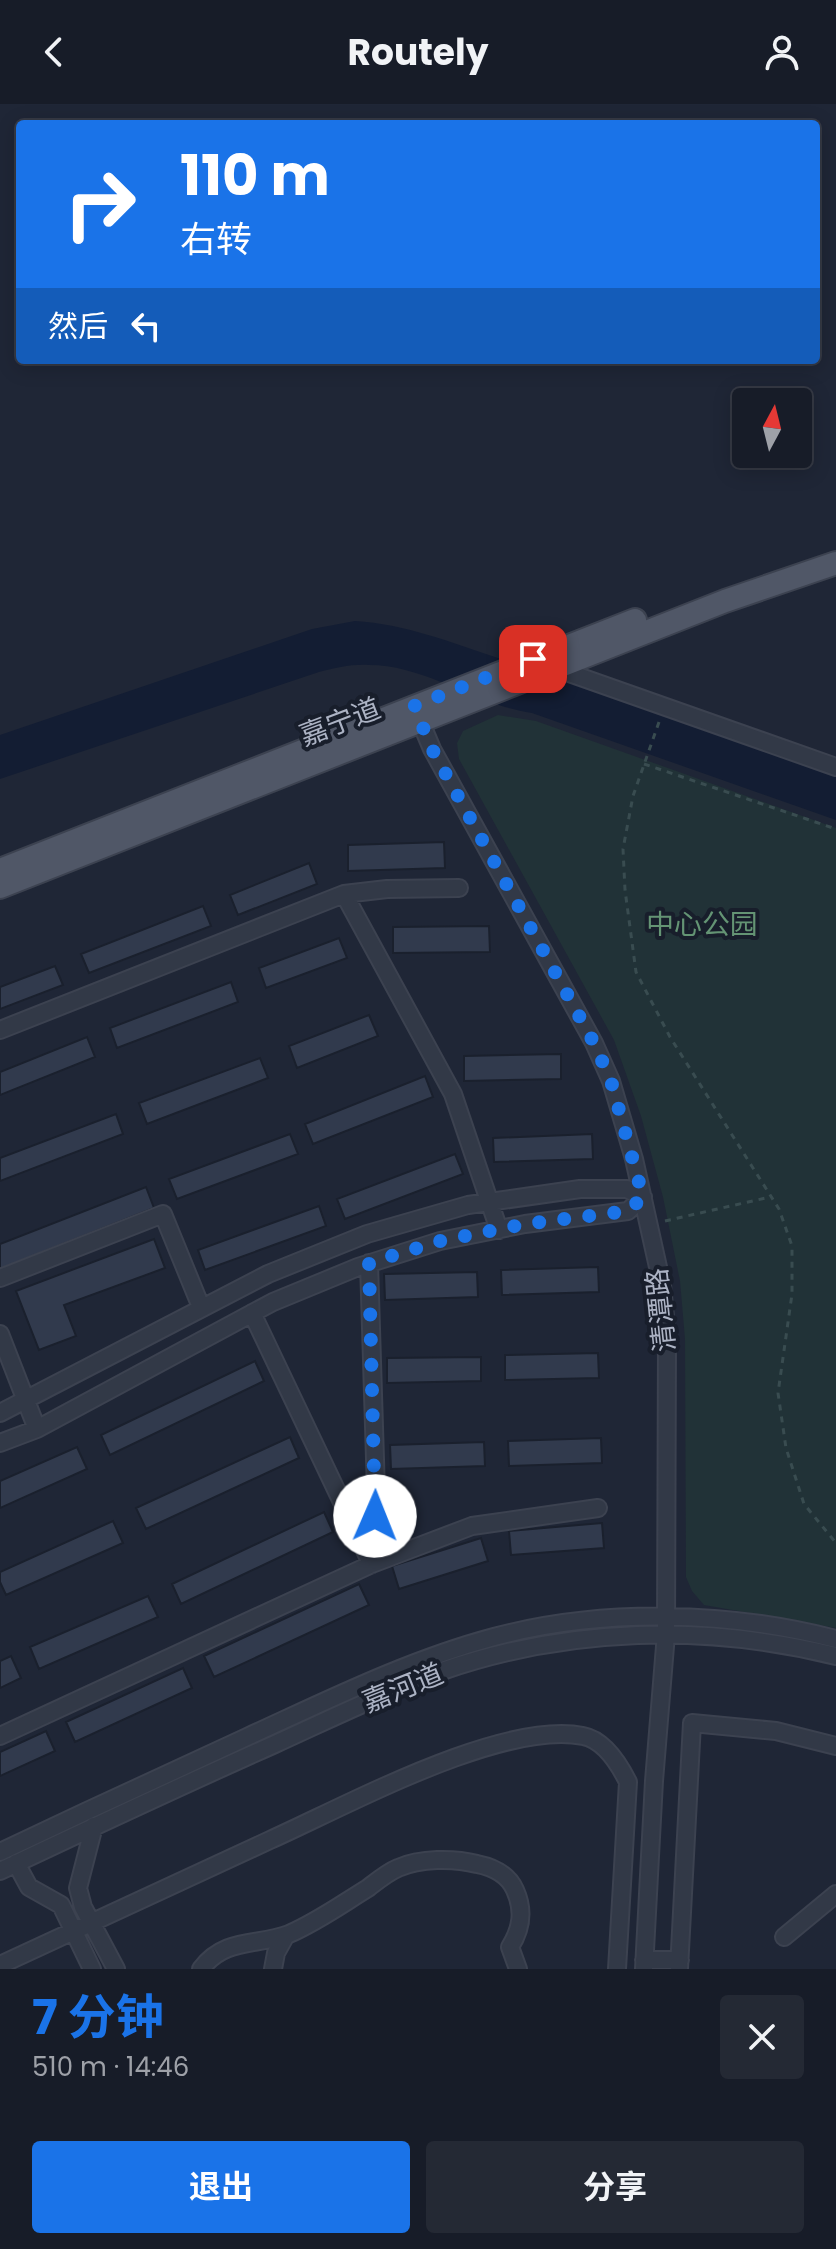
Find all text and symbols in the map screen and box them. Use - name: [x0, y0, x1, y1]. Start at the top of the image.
- text: Routely: [348, 27, 488, 78]
- icon: back: [32, 30, 76, 74]
- icon: person: [760, 30, 804, 74]
- text: 110 m: [180, 136, 330, 215]
- icon: right: [48, 152, 152, 256]
- text: 右转: [180, 214, 252, 265]
- icon: left: [124, 304, 168, 348]
- text: 然后: [48, 305, 108, 348]
- north arrow: [732, 388, 812, 468]
- map controls: [732, 388, 812, 468]
- pin: [499, 625, 567, 693]
- icon: arrive: [511, 637, 555, 681]
- street label: 嘉宁道: [294, 689, 386, 755]
- park label: 中心公园: [646, 905, 758, 944]
- street label: 清潭路: [637, 1266, 685, 1354]
- position arrow: [333, 1474, 417, 1558]
- street label: 嘉河道: [357, 1654, 449, 1722]
- text: 7 分钟: [32, 1984, 164, 2051]
- button: close: [720, 1995, 804, 2079]
- text: 510 m · 14:46: [32, 2049, 189, 2085]
- button: 退出: [32, 2141, 410, 2233]
- button: 分享: [426, 2141, 804, 2233]

